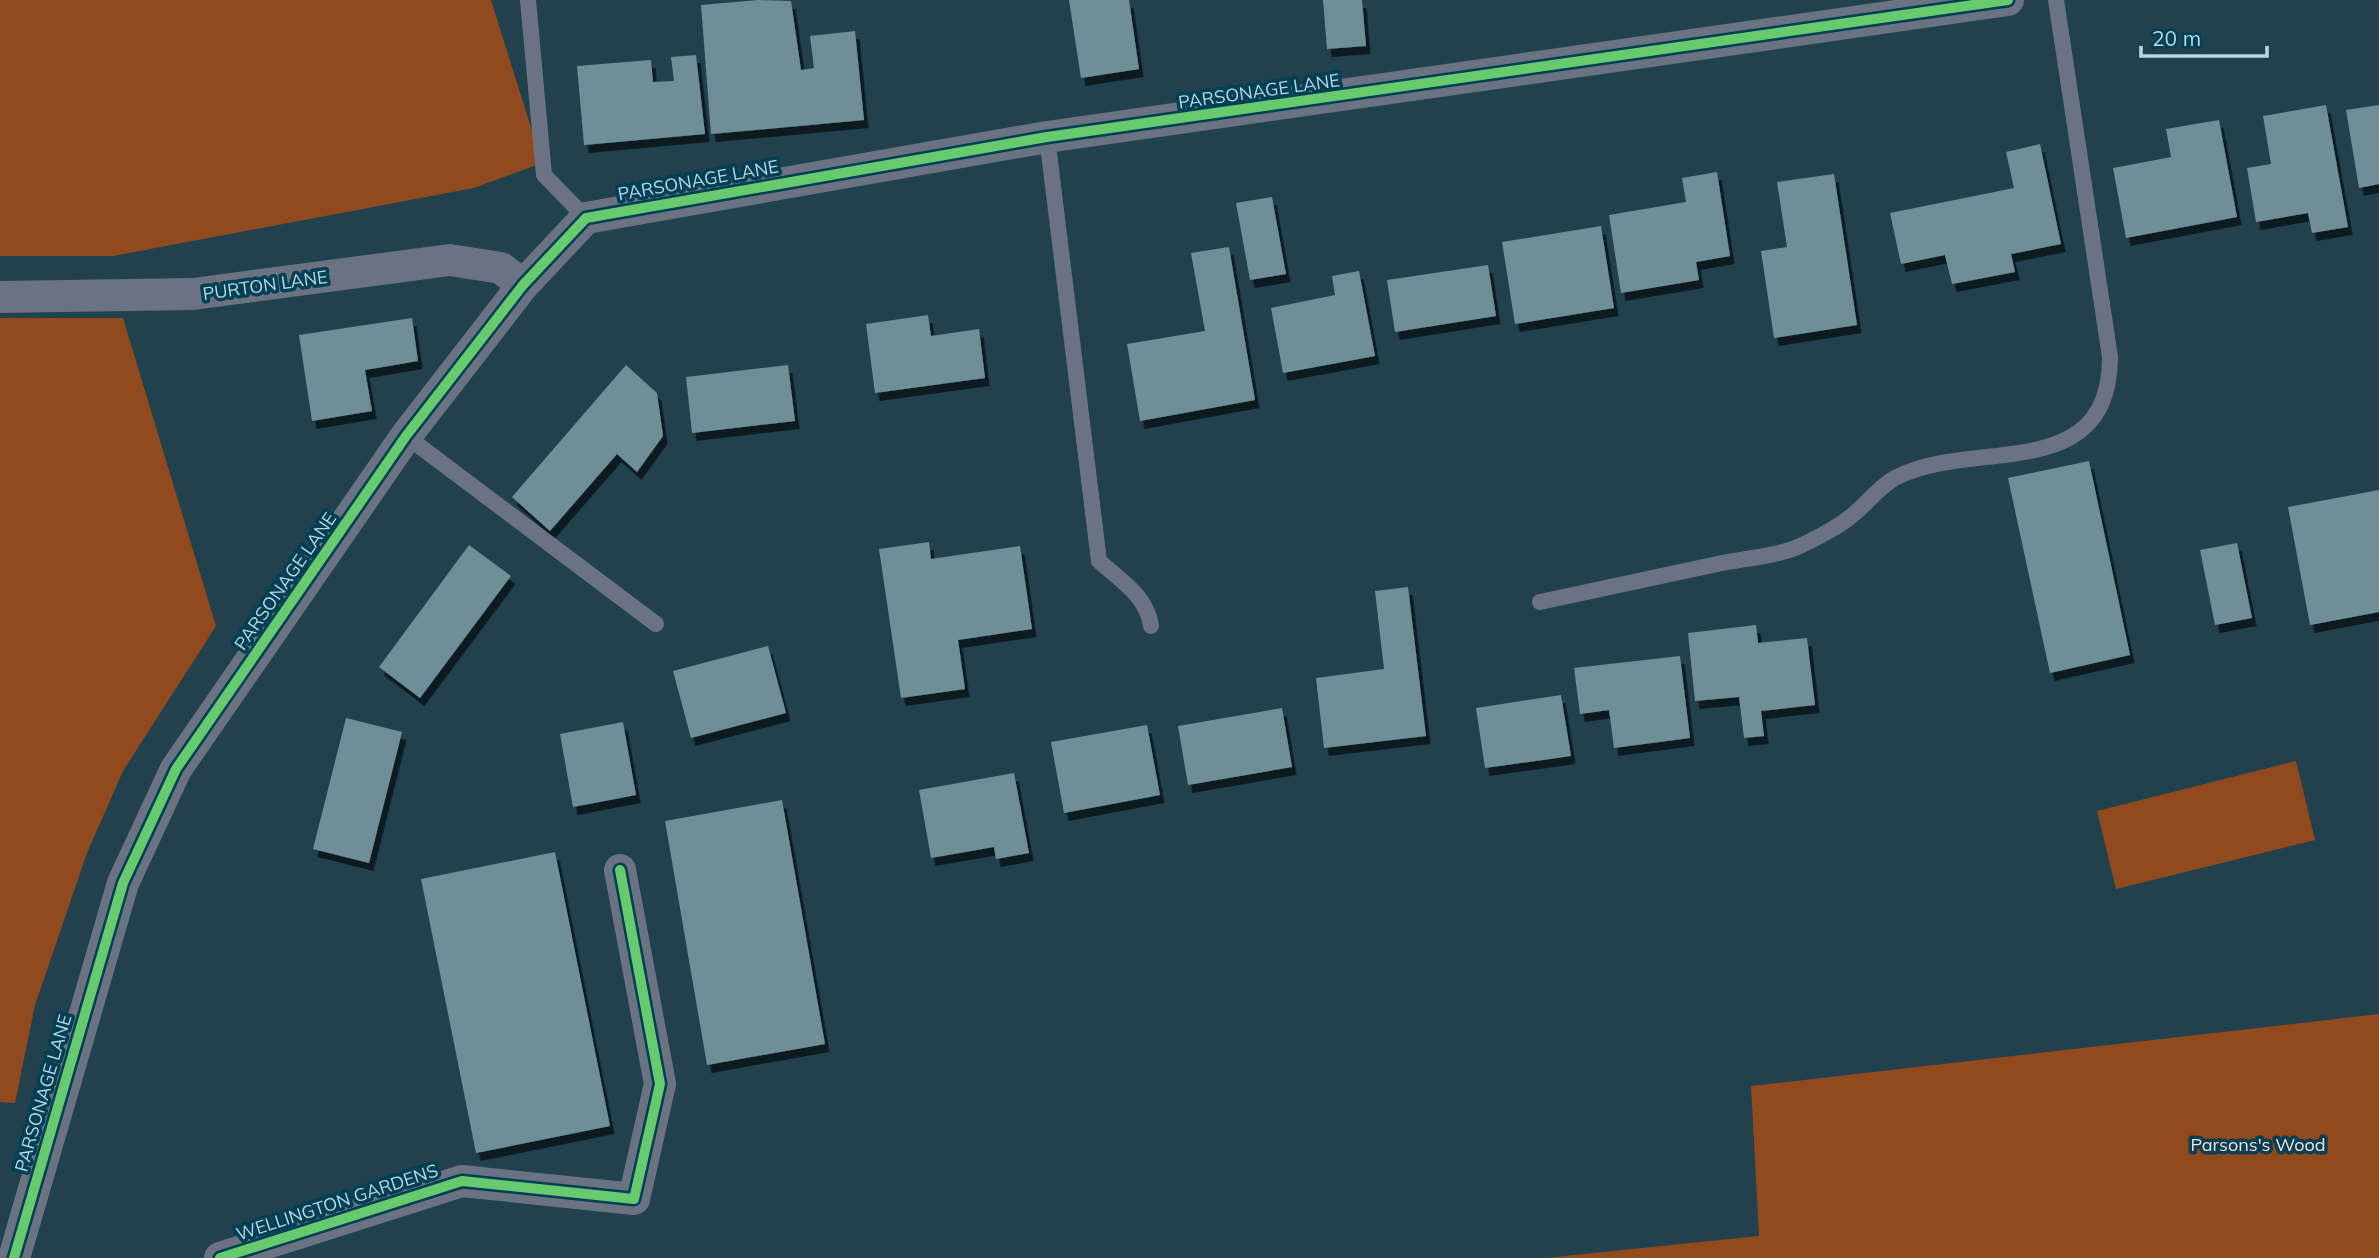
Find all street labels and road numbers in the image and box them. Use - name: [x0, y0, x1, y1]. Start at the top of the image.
- street label: PARSONAGE LANE: [1177, 68, 1341, 114]
- street label: PARSONAGE LANE: [616, 155, 780, 205]
- street label: PURTON LANE: [201, 265, 329, 305]
- street label: PARSONAGE LANE: [229, 508, 341, 654]
- street label: PARSONAGE LANE: [10, 1012, 76, 1174]
- street label: WELLINGTON GARDENS: [233, 1158, 441, 1246]

